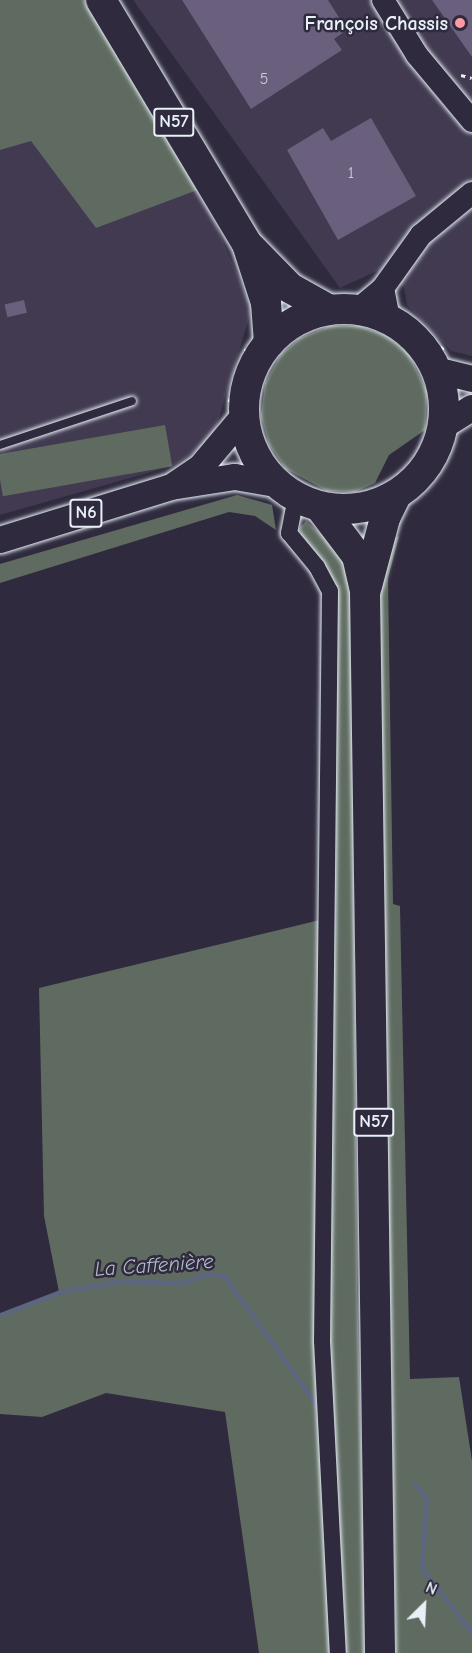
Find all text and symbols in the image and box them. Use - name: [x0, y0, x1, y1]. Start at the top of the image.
- place label: François Chassis: [305, 11, 448, 35]
- marker: François Chassis: [453, 16, 467, 30]
- house number: 5: [260, 69, 268, 89]
- road number: N57: [153, 107, 195, 137]
- house number: 1: [348, 163, 354, 183]
- road number: N6: [68, 498, 104, 528]
- road number: N57: [353, 1107, 395, 1137]
- water label: La Caffenière: [94, 1248, 214, 1282]
- north arrow: [394, 1575, 454, 1635]
- text: N: [423, 1578, 440, 1599]

